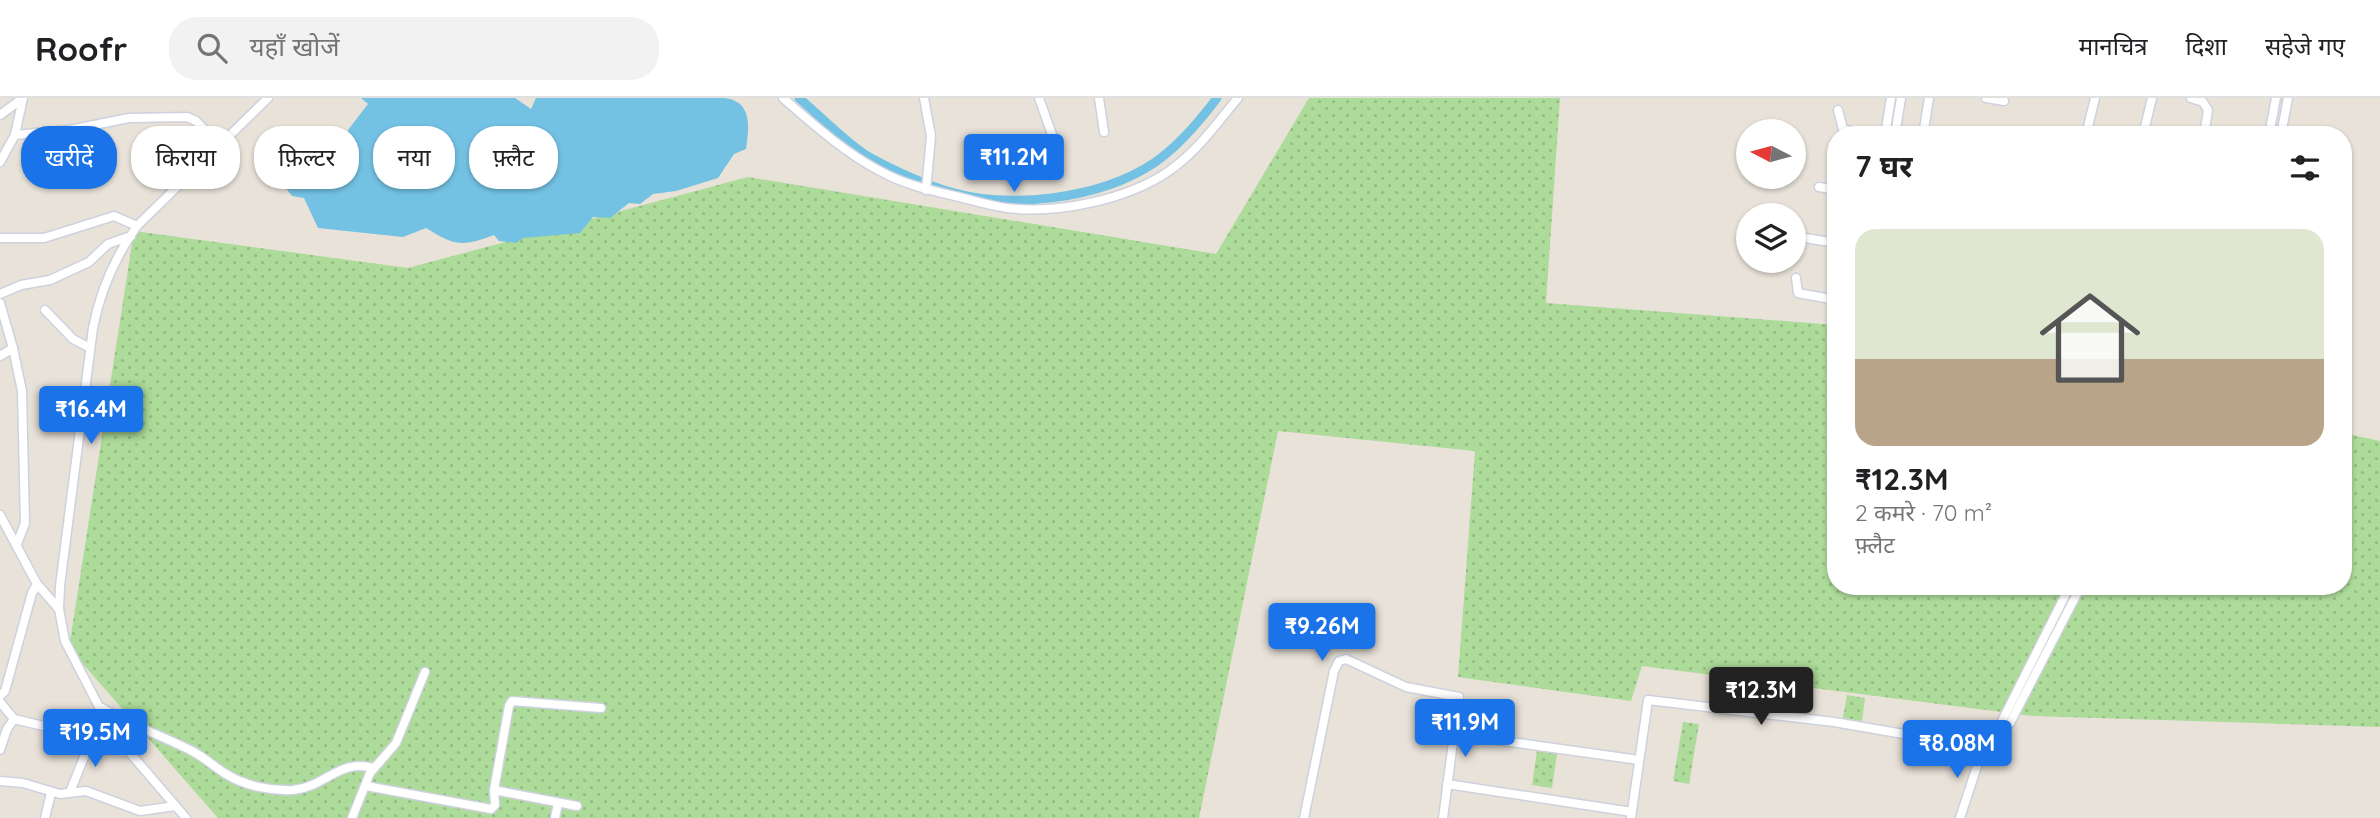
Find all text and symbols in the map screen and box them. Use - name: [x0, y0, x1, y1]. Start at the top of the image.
- search box: [169, 17, 659, 80]
- text: Roofr: [35, 28, 127, 69]
- icon: search: [193, 29, 231, 67]
- text: यहाँ खोजें: [249, 30, 339, 63]
- text: मानचित्र: [2079, 31, 2147, 61]
- text: दिशा: [2185, 31, 2227, 61]
- text: सहेजे गए: [2265, 31, 2345, 61]
- north arrow: [1736, 119, 1806, 189]
- map controls: [1736, 119, 1806, 273]
- chip: खरीदें: [21, 126, 117, 189]
- chip: किराया: [131, 126, 240, 189]
- chip: फ़िल्टर: [254, 126, 359, 189]
- chip: नया: [373, 126, 455, 189]
- chip: फ़्लैट: [469, 126, 558, 189]
- pin: ₹11.2M: [957, 134, 1071, 194]
- text: ₹11.2M: [980, 142, 1048, 171]
- text: 7 घर: [1855, 147, 1913, 185]
- icon: filters: [2286, 149, 2324, 187]
- button: layers: [1736, 203, 1806, 273]
- icon: home: [2027, 275, 2153, 401]
- pin: ₹16.4M: [34, 386, 148, 446]
- text: ₹16.4M: [55, 394, 127, 423]
- text: ₹12.3M: [1855, 460, 1948, 498]
- text: 2 कमरे · 70 m²: [1855, 498, 1992, 527]
- text: फ़्लैट: [1855, 530, 1895, 559]
- pin: ₹9.26M: [1265, 603, 1379, 663]
- text: ₹9.26M: [1284, 611, 1360, 640]
- pin: ₹12.3M: [1704, 668, 1818, 727]
- text: ₹12.3M: [1725, 675, 1797, 704]
- pin: ₹11.9M: [1408, 700, 1522, 759]
- text: ₹11.9M: [1431, 707, 1499, 736]
- pin: ₹19.5M: [38, 710, 152, 769]
- text: ₹19.5M: [59, 717, 131, 746]
- pin: ₹8.08M: [1900, 720, 2014, 780]
- text: ₹8.08M: [1919, 728, 1995, 757]

